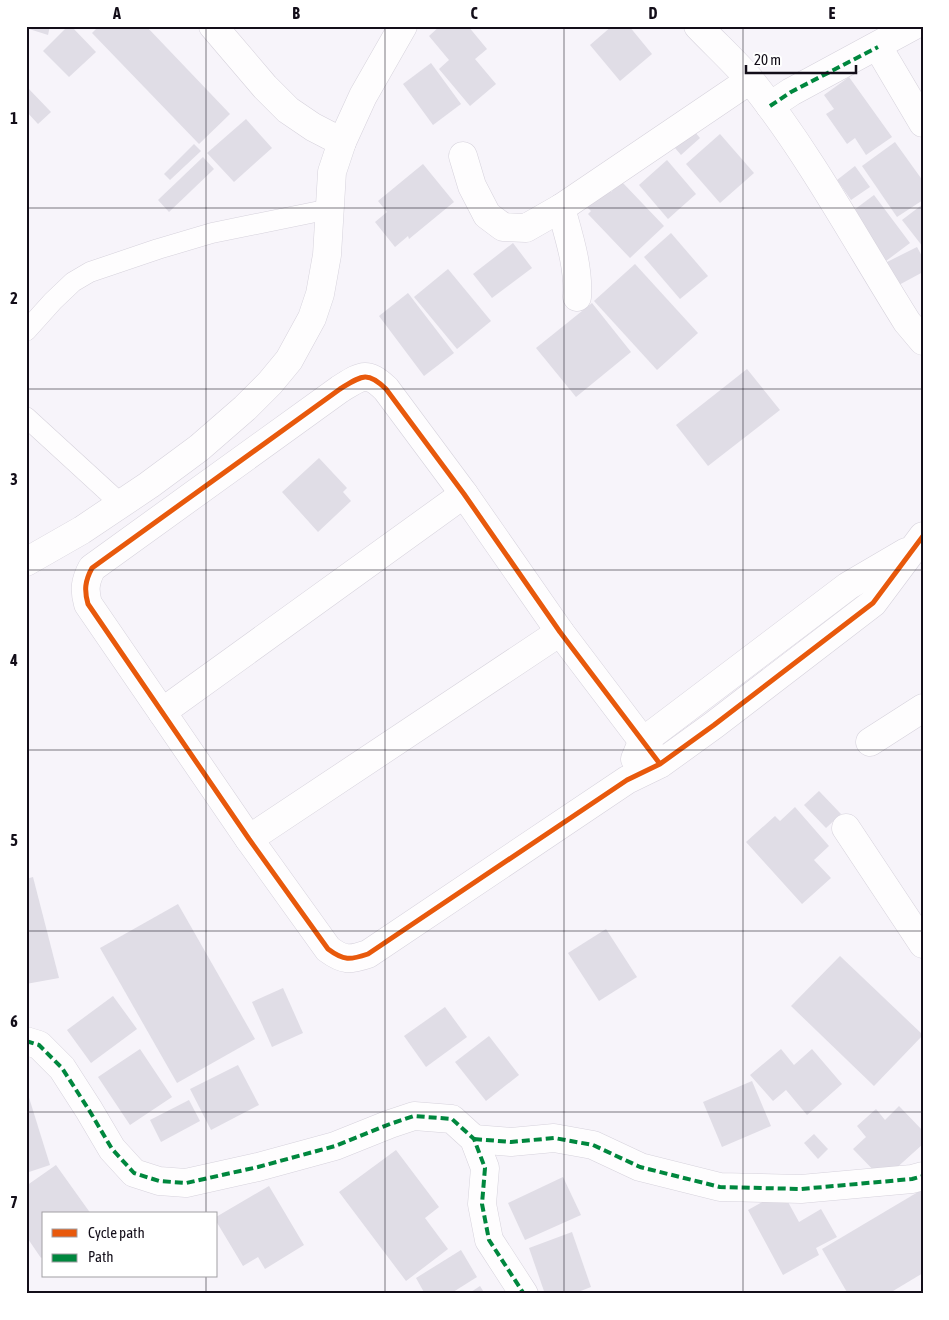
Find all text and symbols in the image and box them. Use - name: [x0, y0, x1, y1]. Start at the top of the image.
- text: A: [112, 4, 121, 22]
- text: B: [292, 4, 300, 22]
- text: C: [470, 4, 478, 22]
- text: D: [649, 4, 658, 22]
- text: E: [829, 4, 836, 22]
- scale bar: [746, 42, 856, 74]
- text: 20 m: [754, 51, 781, 68]
- text: 1: [10, 109, 18, 127]
- text: 2: [10, 289, 18, 307]
- text: 3: [10, 470, 18, 488]
- text: 4: [9, 651, 18, 669]
- text: 5: [10, 831, 18, 849]
- text: 6: [10, 1012, 18, 1030]
- text: 7: [10, 1193, 18, 1211]
- legend: [42, 1212, 218, 1278]
- text: Cycle path: [88, 1224, 145, 1241]
- text: Path: [88, 1248, 114, 1265]

